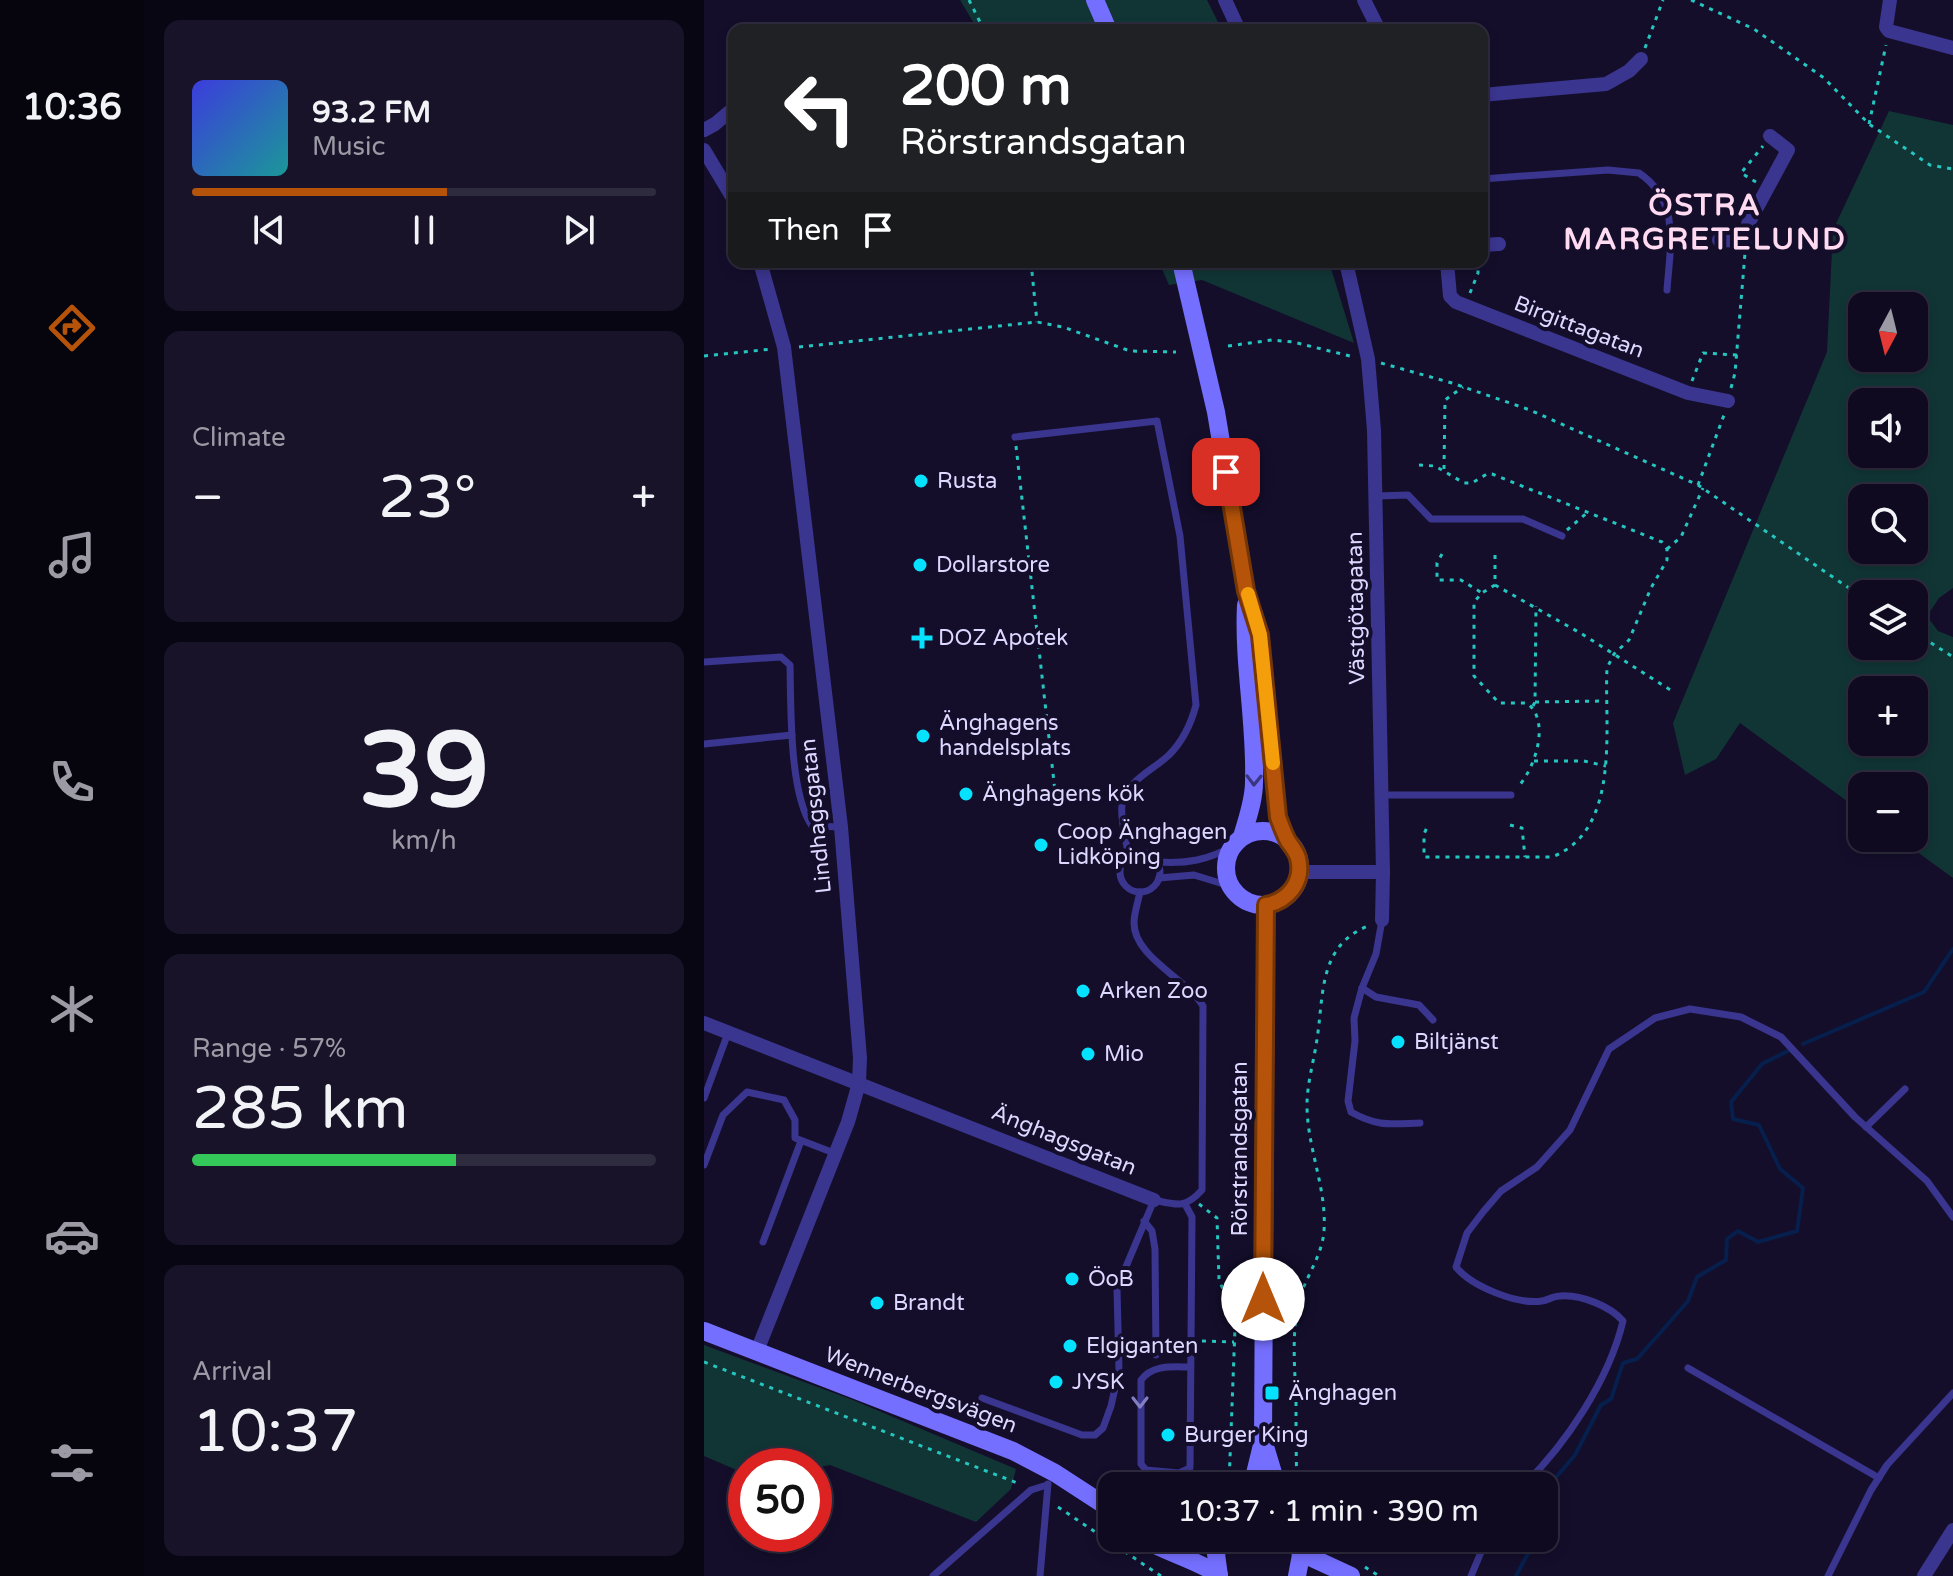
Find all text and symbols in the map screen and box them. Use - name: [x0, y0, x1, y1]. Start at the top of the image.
- text: 200 m: [900, 53, 1071, 120]
- icon: left: [768, 56, 872, 160]
- text: 10:36: [22, 86, 122, 129]
- text: 93.2 FM: [312, 94, 431, 131]
- text: Rörstrandsgatan: [900, 121, 1187, 164]
- text: Music: [312, 131, 385, 162]
- district label: ÖSTRA MARGRETELUND: [1563, 187, 1847, 258]
- icon: previous: [247, 208, 291, 252]
- icon: pause: [402, 208, 446, 252]
- icon: next: [557, 208, 601, 252]
- icon: arrive: [856, 208, 900, 252]
- text: Then: [768, 212, 840, 249]
- street label: Birgittagatan: [1510, 290, 1648, 364]
- north arrow: [1848, 292, 1928, 372]
- map controls: [1848, 292, 1928, 852]
- icon: directions: [44, 300, 100, 356]
- button: sound: [1848, 388, 1928, 468]
- text: Climate: [192, 422, 286, 453]
- pin: [1192, 438, 1260, 506]
- icon: arrive: [1204, 450, 1248, 494]
- text: 23°: [378, 462, 476, 534]
- place label: Rusta: [937, 468, 997, 494]
- text: −: [192, 472, 223, 525]
- text: +: [631, 472, 656, 525]
- marker: Rusta: [912, 472, 930, 490]
- button: search: [1848, 484, 1928, 564]
- icon: music: [44, 527, 100, 583]
- street label: Västgötagatan: [1342, 531, 1370, 685]
- place label: Dollarstore: [936, 552, 1050, 578]
- marker: Dollarstore: [911, 556, 929, 574]
- button: layers: [1848, 580, 1928, 660]
- place label: DOZ Apotek: [938, 625, 1068, 651]
- marker: DOZ Apotek: [913, 629, 931, 647]
- button: +: [1848, 676, 1928, 756]
- text: 39: [359, 710, 489, 835]
- place label: Änghagens handelsplats: [939, 710, 1071, 761]
- marker: Änghagens handelsplats: [914, 727, 932, 745]
- street label: Lindhagsgatan: [795, 737, 837, 895]
- icon: phone: [44, 754, 100, 810]
- button: −: [1848, 772, 1928, 852]
- one-way arrow: [1245, 774, 1262, 787]
- place label: Änghagens kök: [982, 781, 1145, 807]
- marker: Änghagens kök: [957, 785, 975, 803]
- place label: Coop Änghagen Lidköping: [1057, 819, 1227, 870]
- text: km/h: [391, 825, 457, 856]
- marker: Coop Änghagen Lidköping: [1032, 836, 1050, 854]
- place label: Arken Zoo: [1099, 978, 1208, 1004]
- icon: climate: [44, 981, 100, 1037]
- marker: Arken Zoo: [1074, 982, 1092, 1000]
- place label: Biltjänst: [1414, 1029, 1499, 1055]
- text: Range · 57%: [192, 1033, 346, 1064]
- marker: Biltjänst: [1389, 1033, 1407, 1051]
- place label: Mio: [1104, 1041, 1144, 1067]
- marker: Mio: [1079, 1045, 1097, 1063]
- street label: Rörstrandsgatan: [1227, 1061, 1253, 1237]
- text: 285 km: [192, 1073, 408, 1145]
- street label: Änghagsgatan: [988, 1099, 1140, 1181]
- icon: car: [44, 1208, 100, 1264]
- position arrow: [1221, 1257, 1305, 1341]
- place label: ÖoB: [1088, 1266, 1134, 1292]
- marker: ÖoB: [1063, 1270, 1081, 1288]
- place label: Brandt: [893, 1290, 965, 1316]
- marker: Brandt: [868, 1294, 886, 1312]
- place label: Elgiganten: [1086, 1333, 1198, 1359]
- marker: Elgiganten: [1061, 1337, 1079, 1355]
- street label: Wennerbergsvägen: [821, 1341, 1021, 1439]
- text: Arrival: [192, 1356, 272, 1387]
- place label: JYSK: [1072, 1369, 1125, 1395]
- marker: JYSK: [1047, 1373, 1065, 1391]
- place label: Änghagen: [1288, 1380, 1397, 1406]
- marker: Änghagen: [1263, 1384, 1281, 1402]
- text: 10:37: [192, 1396, 358, 1468]
- one-way arrow: [1131, 1396, 1149, 1409]
- place label: Burger King: [1184, 1422, 1309, 1448]
- marker: Burger King: [1159, 1426, 1177, 1444]
- icon: filters: [44, 1435, 100, 1491]
- speed limit sign: 50: [728, 1448, 832, 1552]
- text: 10:37 · 1 min · 390 m: [1177, 1493, 1479, 1530]

